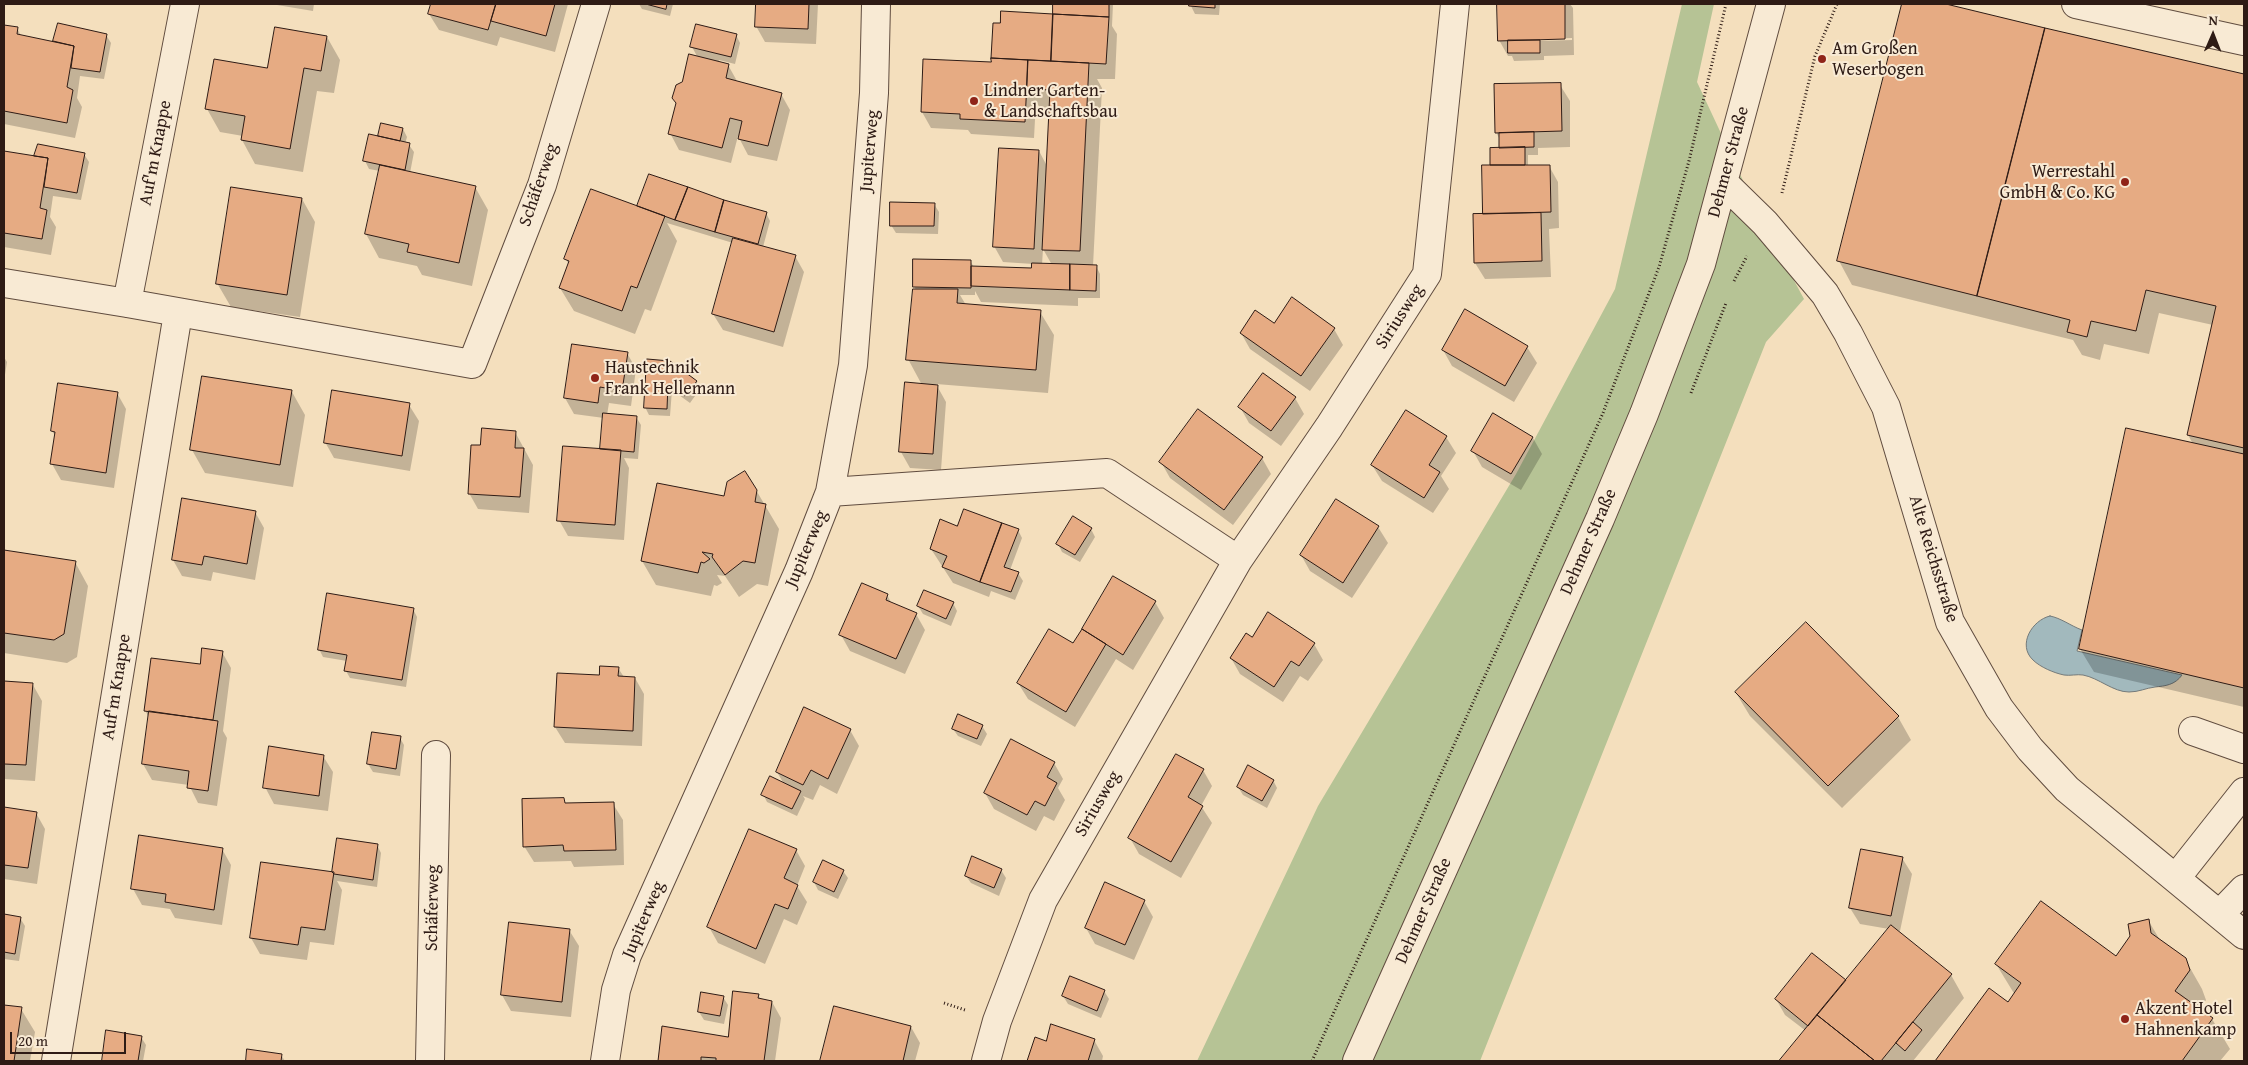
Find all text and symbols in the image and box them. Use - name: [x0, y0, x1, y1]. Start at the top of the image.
- north arrow: [2188, 10, 2238, 60]
- text: N: [2208, 10, 2218, 30]
- place label: Am Großen Weserbogen: [1832, 38, 1924, 80]
- marker: Am Großen Weserbogen: [1816, 53, 1828, 65]
- place label: Lindner Garten- & Landschaftsbau: [984, 80, 1117, 122]
- marker: Lindner Garten- & Landschaftsbau: [968, 95, 980, 107]
- street label: Auf'm Knappe: [135, 98, 177, 208]
- street label: Dehmer Straße: [1704, 104, 1754, 220]
- street label: Jupiterweg: [856, 109, 884, 193]
- street label: Schäferweg: [515, 141, 563, 229]
- place label: Werrestahl GmbH & Co. KG: [2000, 161, 2115, 203]
- marker: Werrestahl GmbH & Co. KG: [2119, 176, 2131, 188]
- street label: Siriusweg: [1371, 280, 1429, 354]
- place label: Haustechnik Frank Hellemann: [605, 357, 735, 399]
- marker: Haustechnik Frank Hellemann: [589, 372, 601, 384]
- street label: Dehmer Straße: [1556, 486, 1622, 598]
- street label: Alte Reichsstraße: [1903, 493, 1963, 625]
- street label: Jupiterweg: [781, 507, 833, 591]
- street label: Auf'm Knappe: [98, 633, 136, 741]
- street label: Siriusweg: [1070, 767, 1126, 841]
- street label: Dehmer Straße: [1391, 855, 1457, 967]
- street label: Schäferweg: [421, 865, 445, 951]
- street label: Jupiterweg: [618, 878, 670, 962]
- place label: Akzent Hotel Hahnenkamp: [2135, 998, 2236, 1040]
- marker: Akzent Hotel Hahnenkamp: [2119, 1013, 2131, 1025]
- scale bar: [12, 1022, 129, 1054]
- text: 20 m: [18, 1030, 48, 1051]

